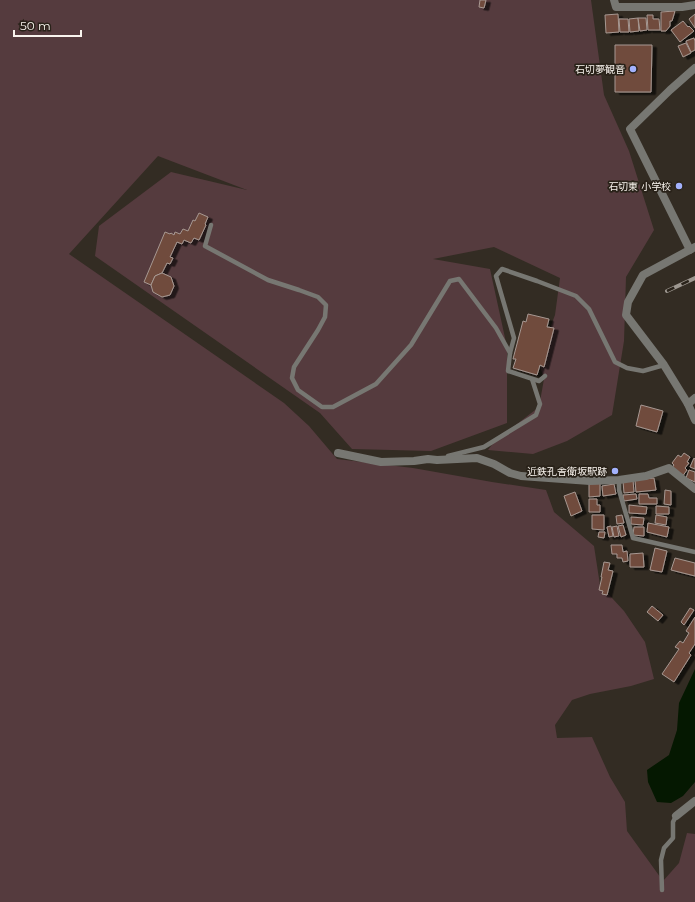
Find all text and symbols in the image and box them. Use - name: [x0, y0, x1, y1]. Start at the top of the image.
- scale bar: [14, 12, 81, 38]
- text: 50 m: [20, 18, 51, 33]
- place label: 石切夢観音: [575, 63, 625, 76]
- marker: 石切夢観音: [628, 64, 638, 74]
- place label: 石切東 小学校: [608, 180, 671, 193]
- marker: 石切東 小学校: [674, 181, 684, 191]
- place label: 近鉄孔舎衛坂駅跡: [527, 465, 607, 478]
- marker: 近鉄孔舎衛坂駅跡: [610, 466, 620, 476]

